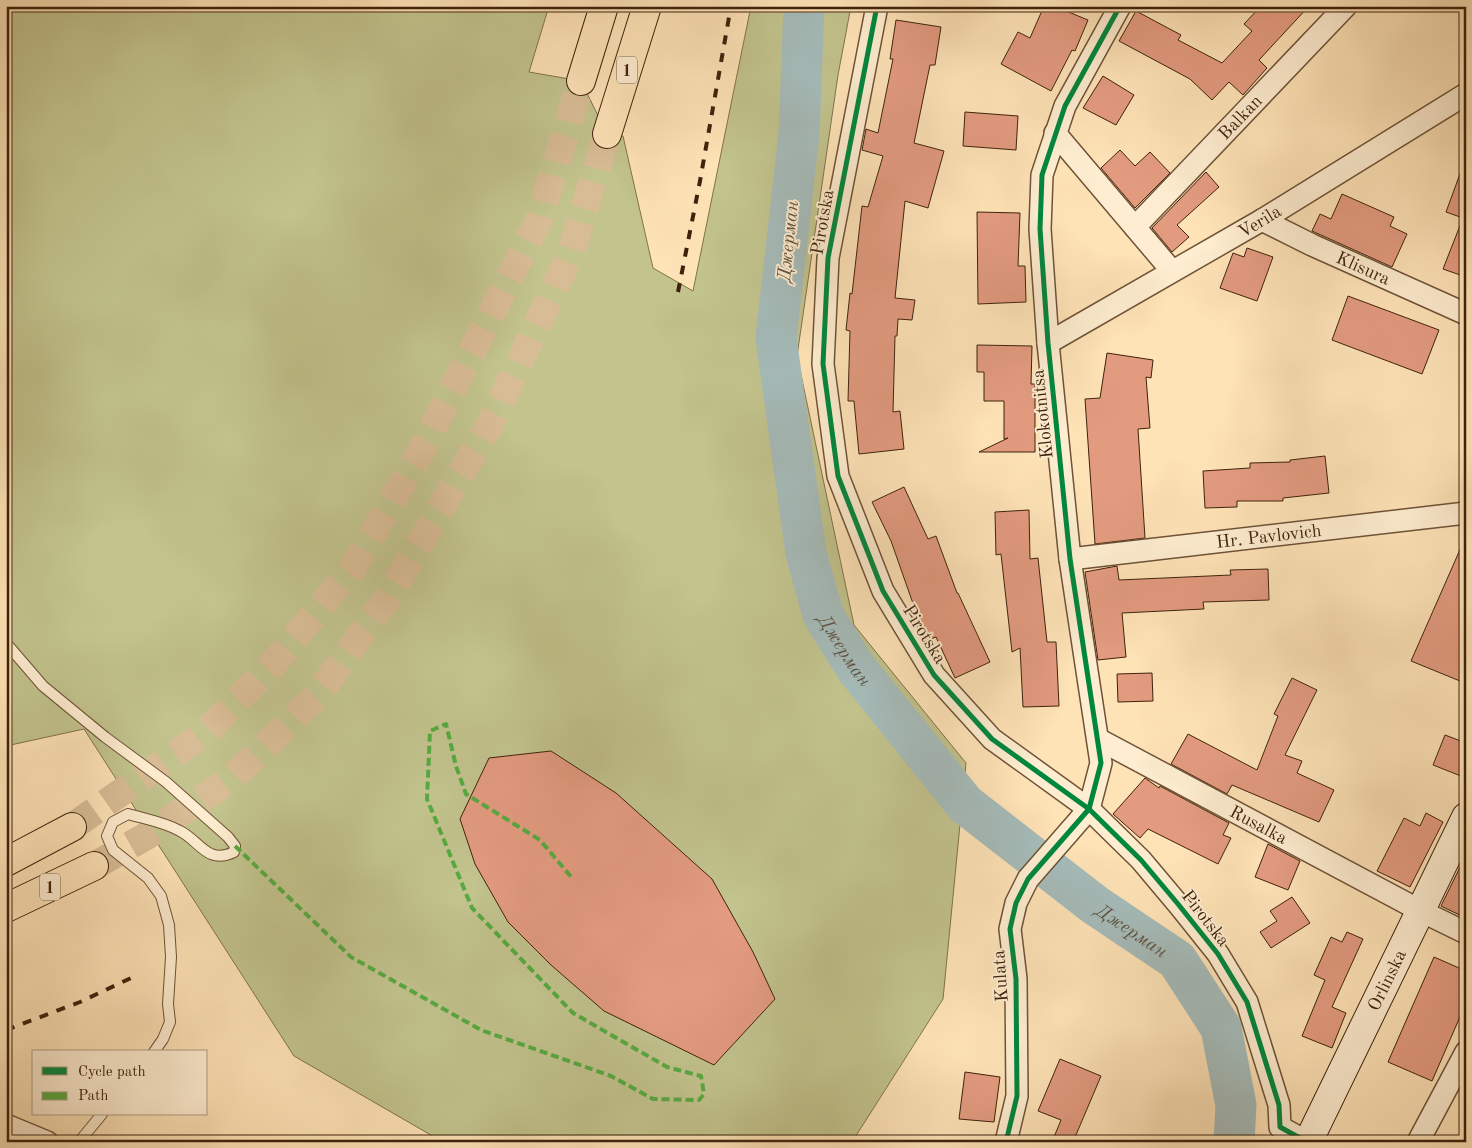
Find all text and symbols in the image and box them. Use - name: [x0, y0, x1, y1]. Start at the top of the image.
- road number: 1: [617, 56, 637, 84]
- street label: Balkan: [1215, 92, 1266, 144]
- street label: Pirotska: [808, 188, 838, 256]
- water label: Джерман: [775, 200, 803, 286]
- street label: Verila: [1235, 202, 1285, 242]
- street label: Klisura: [1333, 249, 1393, 289]
- street label: Klokotnitsa: [1029, 368, 1057, 459]
- street label: Hr. Pavlovich: [1215, 522, 1323, 552]
- street label: Pirotska: [899, 602, 949, 667]
- water label: Джерман: [812, 609, 874, 691]
- street label: Rusalka: [1226, 803, 1290, 848]
- road number: 1: [40, 874, 60, 900]
- street label: Pirotska: [1178, 887, 1233, 950]
- water label: Джерман: [1089, 900, 1170, 963]
- street label: Orlinska: [1365, 947, 1410, 1014]
- street label: Kulata: [990, 949, 1012, 1003]
- legend: [32, 1050, 208, 1116]
- text: Cycle path: [78, 1065, 146, 1080]
- text: Path: [78, 1089, 108, 1104]

